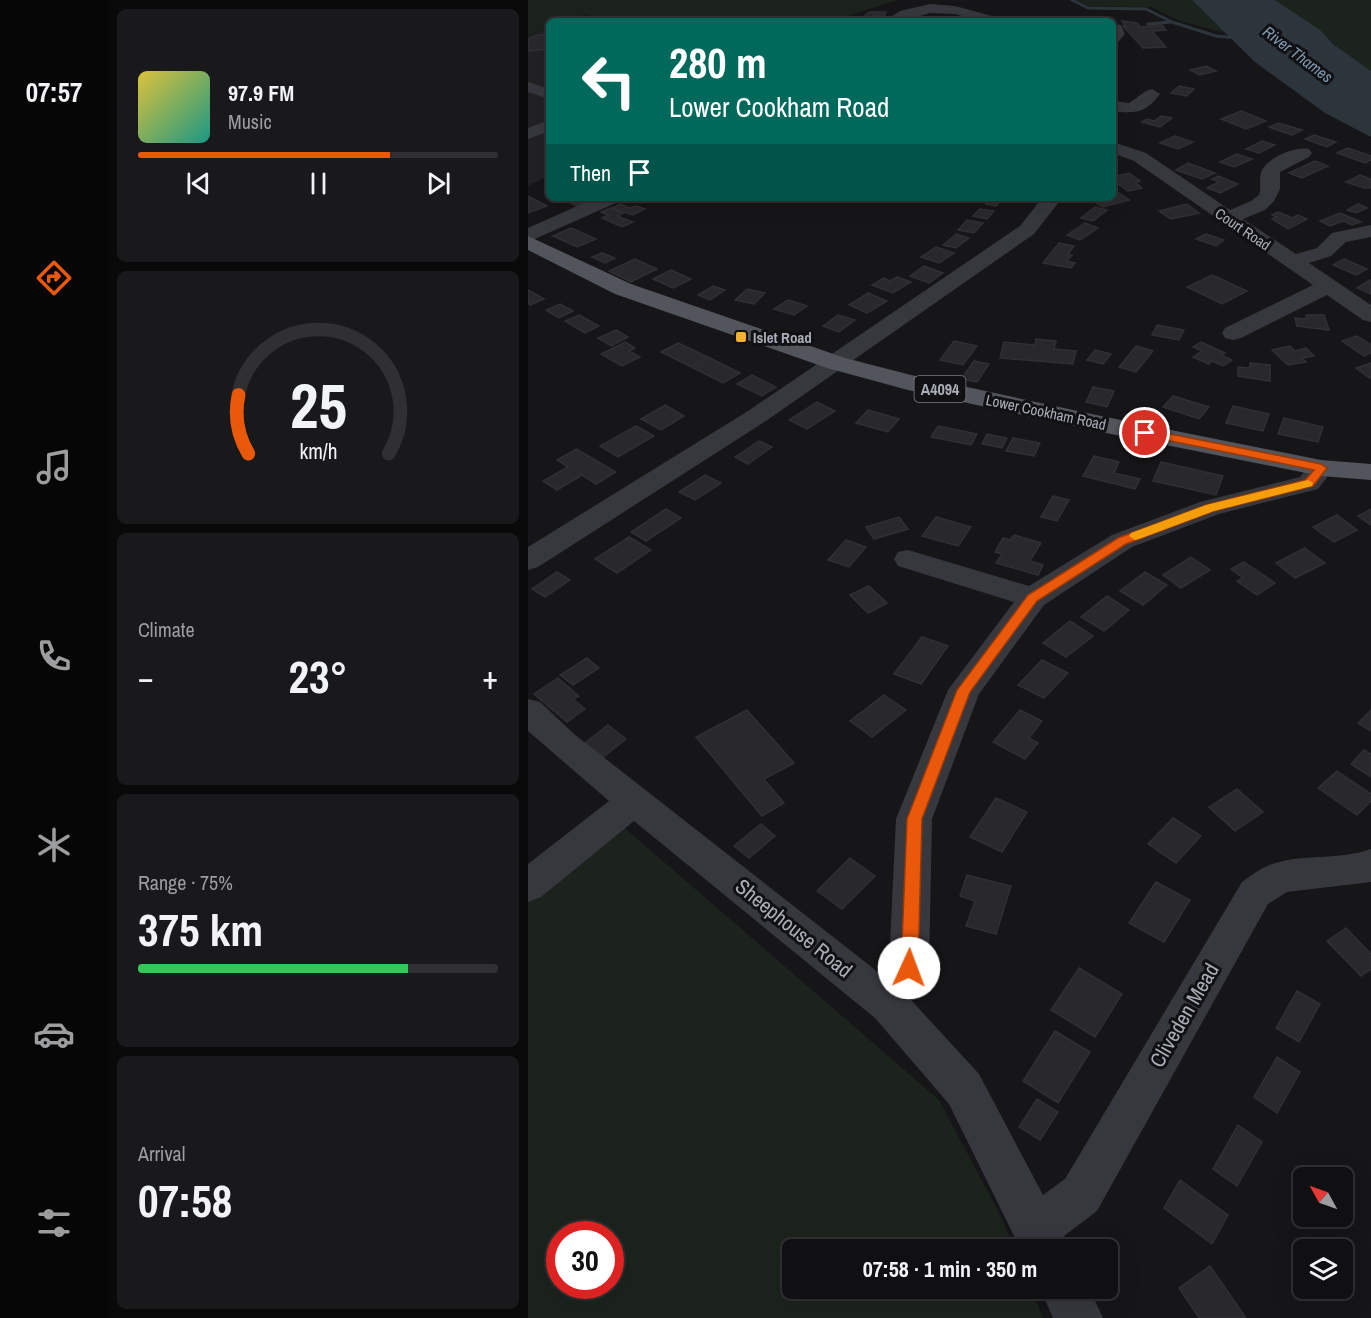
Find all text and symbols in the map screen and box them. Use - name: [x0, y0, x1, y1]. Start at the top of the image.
- water label: River Thames: [1259, 21, 1338, 88]
- text: 280 m: [669, 35, 767, 91]
- icon: left: [570, 42, 648, 120]
- text: 07:57: [26, 74, 82, 110]
- text: 97.9 FM: [228, 78, 294, 108]
- text: Lower Cookham Road: [669, 89, 889, 125]
- text: Music: [228, 108, 272, 135]
- icon: arrive: [623, 156, 656, 189]
- text: Then: [570, 158, 611, 188]
- icon: previous: [182, 167, 215, 200]
- icon: pause: [302, 167, 335, 200]
- icon: next: [422, 167, 455, 200]
- street label: Court Road: [1211, 203, 1275, 255]
- icon: directions: [33, 257, 75, 299]
- place label: Islet Road: [753, 327, 812, 348]
- marker: Islet Road: [734, 330, 748, 344]
- text: 25: [290, 363, 346, 447]
- road number: A4094: [914, 376, 966, 402]
- street label: Lower Cookham Road: [984, 389, 1108, 435]
- pin: [1119, 407, 1170, 458]
- icon: arrive: [1128, 416, 1161, 449]
- text: km/h: [299, 438, 337, 467]
- icon: music: [33, 446, 75, 488]
- text: Climate: [138, 616, 195, 643]
- icon: phone: [33, 635, 75, 677]
- text: 23°: [288, 646, 348, 707]
- text: −: [138, 655, 154, 699]
- text: +: [482, 655, 498, 699]
- icon: climate: [33, 824, 75, 866]
- text: Range · 75%: [138, 869, 233, 896]
- street label: Sheephouse Road: [729, 872, 859, 984]
- text: 375 km: [138, 899, 263, 960]
- position arrow: [877, 936, 941, 1000]
- street label: Cliveden Mead: [1142, 958, 1226, 1072]
- icon: car: [33, 1013, 75, 1055]
- text: Arrival: [138, 1140, 185, 1167]
- north arrow: [1293, 1167, 1353, 1227]
- map controls: [1293, 1167, 1353, 1299]
- text: 07:58: [138, 1170, 232, 1231]
- icon: filters: [33, 1202, 75, 1244]
- speed limit sign: 30: [546, 1221, 624, 1299]
- button: layers: [1293, 1239, 1353, 1299]
- text: 07:58 · 1 min · 350 m: [863, 1254, 1037, 1284]

